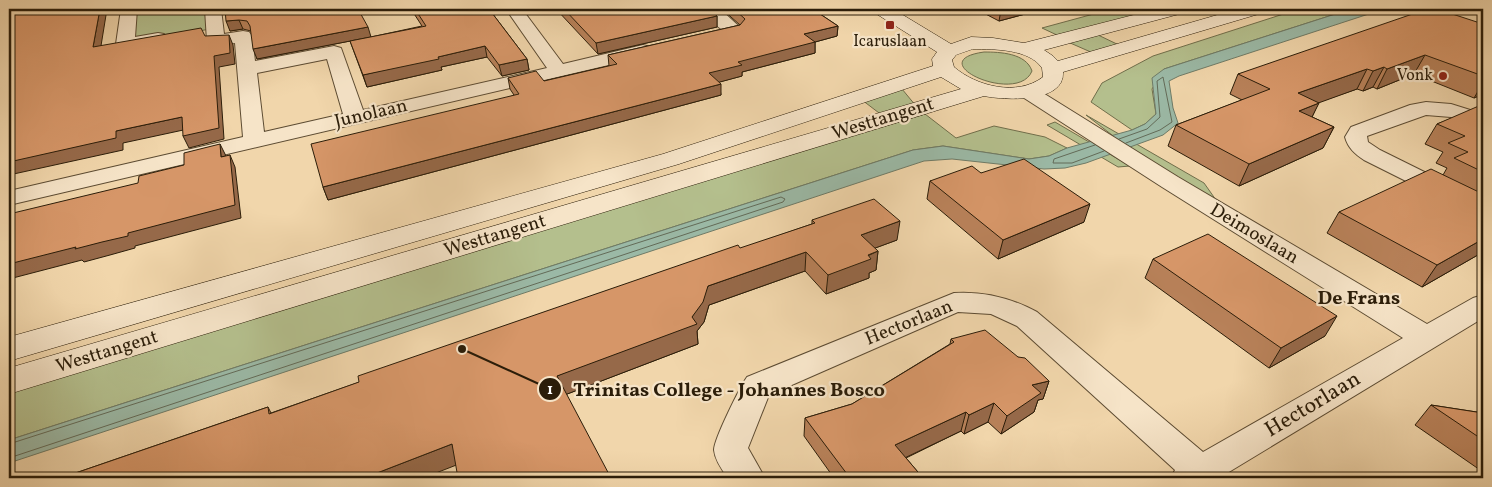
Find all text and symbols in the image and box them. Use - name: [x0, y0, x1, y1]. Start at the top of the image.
- marker: Icaruslaan: [884, 19, 896, 31]
- place label: Icaruslaan: [853, 31, 927, 53]
- place label: Vonk: [1397, 65, 1433, 87]
- marker: Vonk: [1437, 70, 1449, 82]
- street label: Westtangent: [829, 91, 937, 147]
- street label: Junolaan: [332, 93, 410, 135]
- street label: Deimoslaan: [1205, 197, 1303, 271]
- street label: Westtangent: [441, 208, 549, 264]
- district label: De Frans: [1318, 285, 1400, 313]
- street label: Hectorlaan: [861, 294, 957, 352]
- street label: Westtangent: [53, 324, 161, 380]
- street label: Hectorlaan: [1259, 364, 1367, 446]
- callout: Trinitas College - Johannes Bosco: [538, 372, 896, 407]
- text: Trinitas College - Johannes Bosco: [573, 377, 885, 405]
- text: 1: [547, 380, 553, 401]

